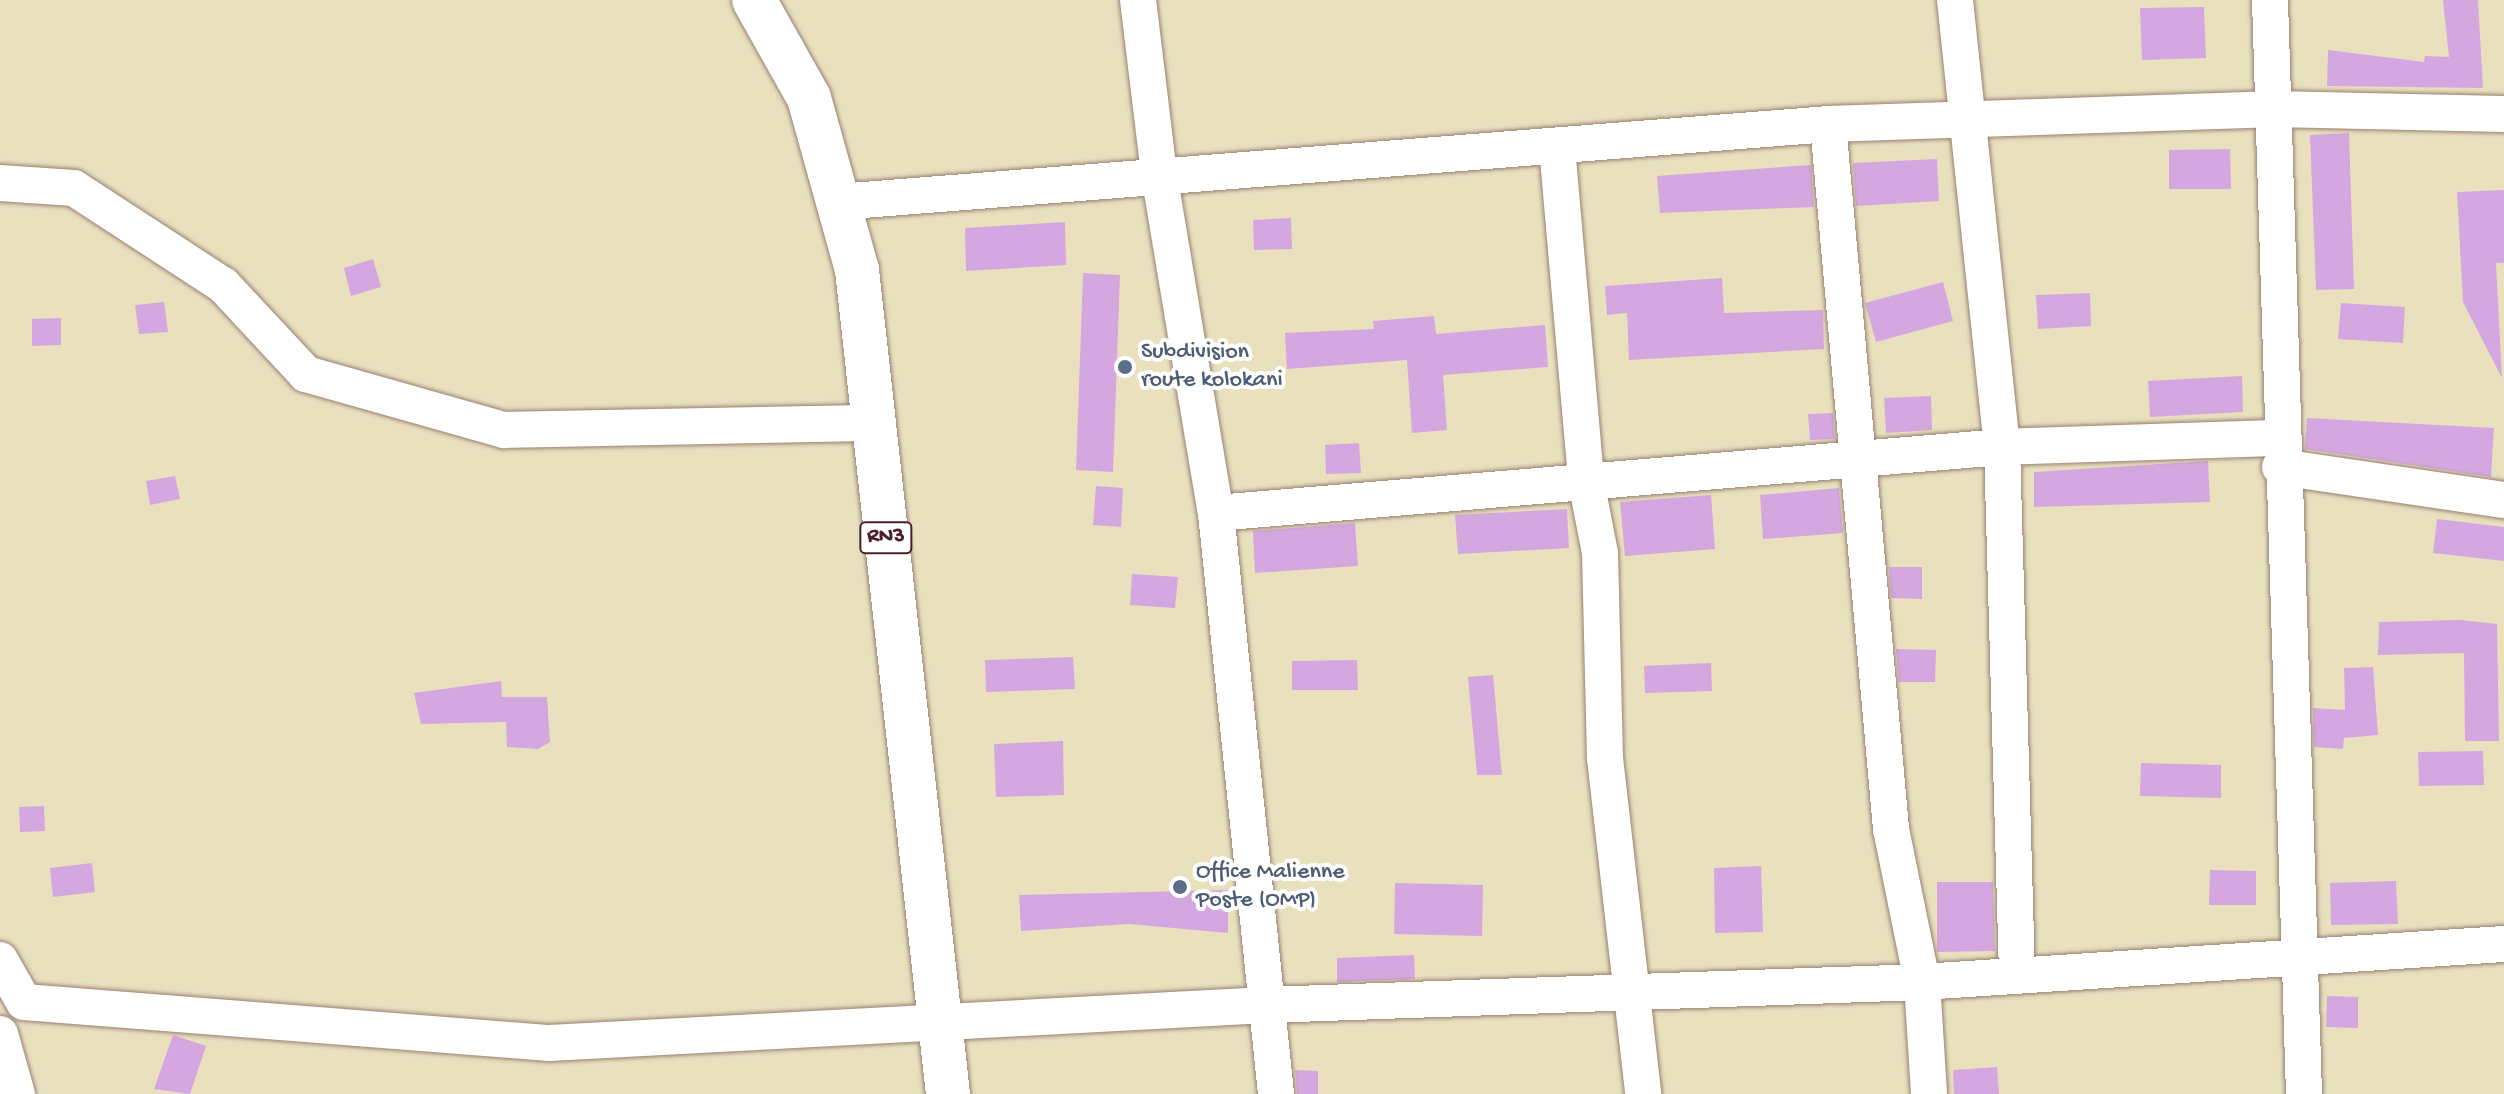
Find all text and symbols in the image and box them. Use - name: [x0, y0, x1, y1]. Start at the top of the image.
- place label: Subdivision route kolokani: [1141, 339, 1283, 395]
- marker: Subdivision route kolokani: [1116, 358, 1134, 376]
- road number: RN3: [858, 520, 914, 556]
- place label: Office Malienne Poste (OMP): [1196, 859, 1345, 915]
- marker: Office Malienne Poste (OMP): [1171, 878, 1189, 896]

